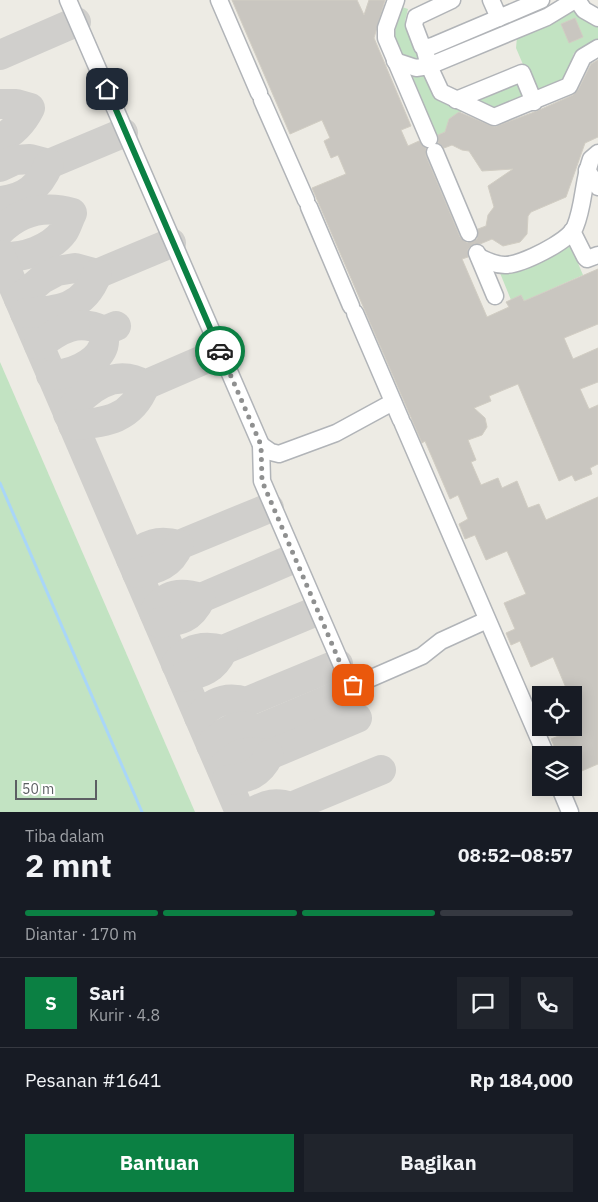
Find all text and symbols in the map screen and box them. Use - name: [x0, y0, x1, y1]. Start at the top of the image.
- pin: [86, 68, 128, 110]
- icon: home: [93, 75, 121, 103]
- courier: [195, 326, 245, 376]
- icon: car: [206, 337, 234, 365]
- pin: [332, 664, 374, 706]
- icon: bag: [339, 671, 367, 699]
- map controls: [532, 686, 582, 796]
- button: locate: [532, 686, 582, 736]
- button: layers: [532, 746, 582, 796]
- scale bar: [15, 777, 98, 800]
- text: 50 m: [22, 780, 54, 798]
- text: Tiba dalam: [25, 826, 104, 846]
- text: 08:52–08:57: [458, 843, 573, 867]
- text: 2 mnt: [25, 844, 112, 886]
- text: Diantar · 170 m: [25, 924, 137, 944]
- button: chat: [457, 977, 509, 1029]
- button: phone: [521, 977, 573, 1029]
- text: Sari: [89, 981, 125, 1005]
- text: S: [45, 991, 57, 1015]
- text: Kurir · 4.8: [89, 1005, 160, 1025]
- text: Pesanan #1641: [25, 1068, 161, 1092]
- text: Rp 184,000: [470, 1068, 573, 1092]
- button: Bantuan: [25, 1134, 294, 1192]
- button: Bagikan: [304, 1134, 573, 1192]

